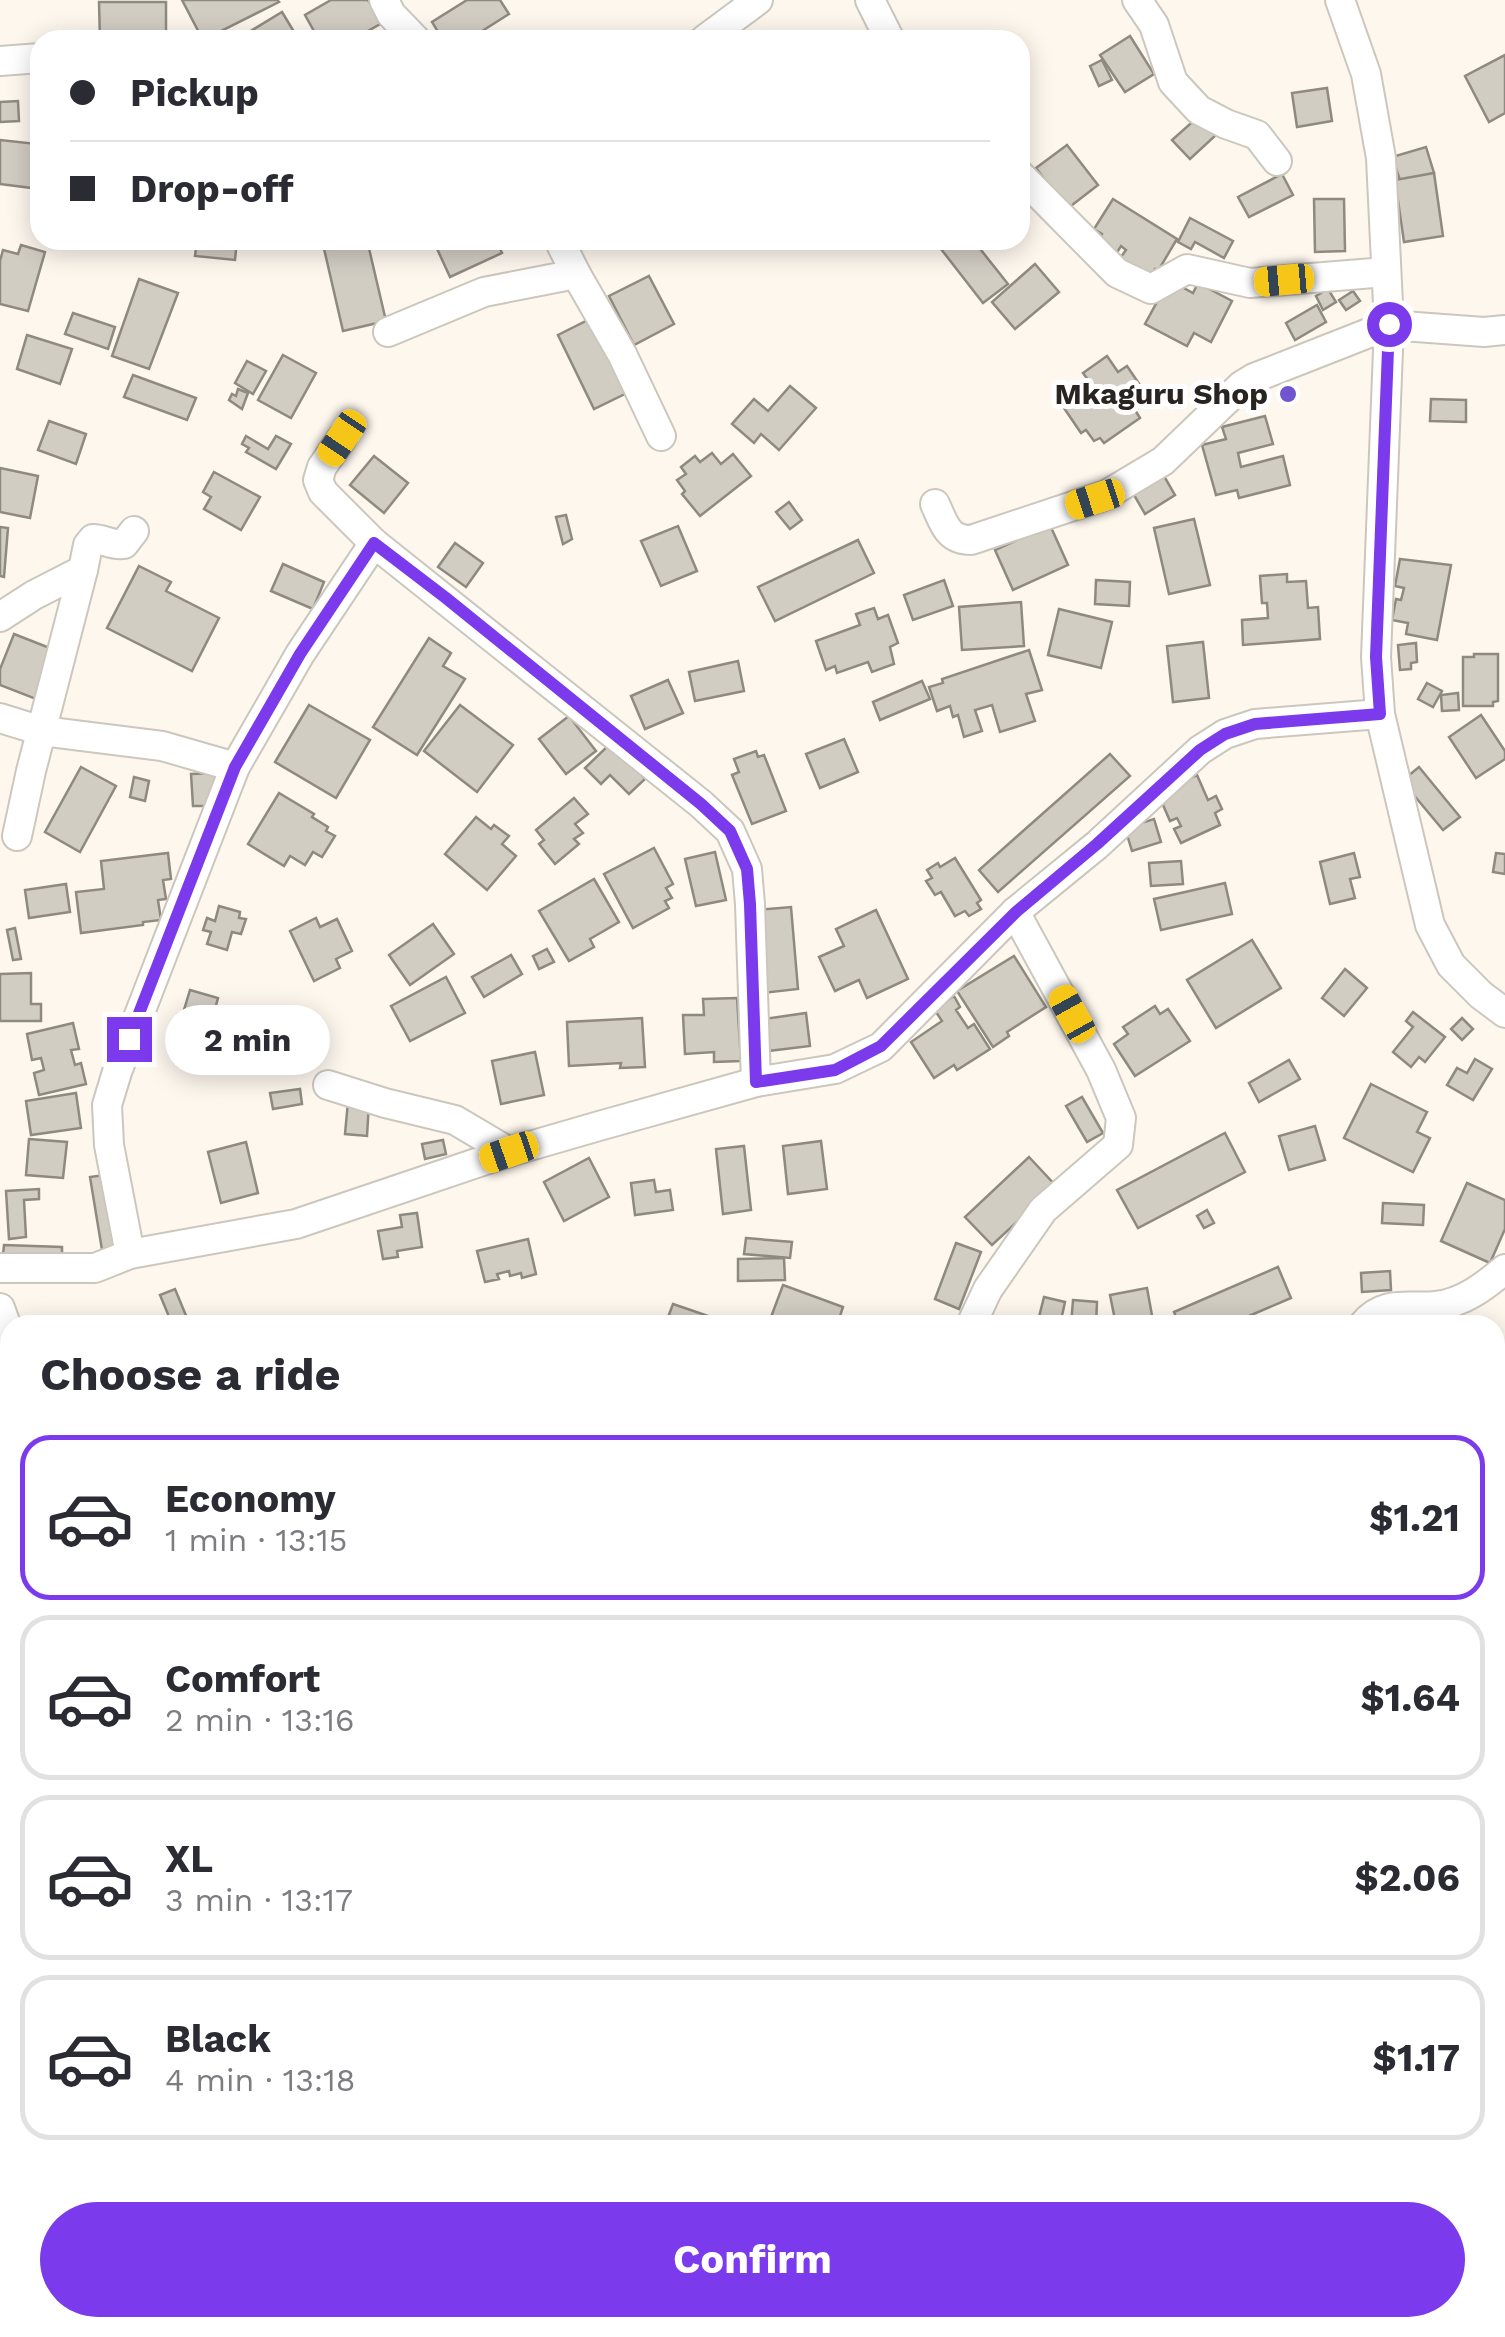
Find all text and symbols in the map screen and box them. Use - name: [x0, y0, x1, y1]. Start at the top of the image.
- text: Pickup: [130, 71, 259, 115]
- text: Drop-off: [130, 167, 294, 211]
- car: [1253, 262, 1315, 298]
- route start: [1367, 302, 1412, 347]
- place label: Mkaguru Shop: [1055, 376, 1268, 411]
- marker: Mkaguru Shop: [1277, 383, 1299, 405]
- car: [313, 405, 371, 471]
- car: [1062, 475, 1128, 523]
- car: [1044, 980, 1100, 1048]
- callout: 2 min: [164, 1004, 329, 1074]
- route end: [107, 1017, 152, 1062]
- text: 2 min: [204, 1021, 291, 1059]
- car: [476, 1128, 542, 1176]
- text: Choose a ride: [40, 1348, 340, 1401]
- icon: car: [45, 1473, 135, 1563]
- text: Economy: [165, 1477, 336, 1521]
- text: $1.21: [1369, 1496, 1460, 1540]
- text: 1 min · 13:15: [165, 1521, 347, 1559]
- icon: car: [45, 1653, 135, 1743]
- text: Comfort: [165, 1657, 320, 1701]
- text: $1.64: [1361, 1676, 1460, 1720]
- text: 2 min · 13:16: [165, 1701, 354, 1739]
- icon: car: [45, 1833, 135, 1923]
- text: XL: [165, 1837, 213, 1881]
- text: $2.06: [1354, 1856, 1460, 1900]
- text: 3 min · 13:17: [165, 1881, 353, 1919]
- icon: car: [45, 2013, 135, 2103]
- text: Black: [165, 2017, 271, 2061]
- text: $1.17: [1373, 2036, 1460, 2080]
- text: 4 min · 13:18: [165, 2061, 356, 2099]
- button: Confirm: [40, 2202, 1465, 2317]

